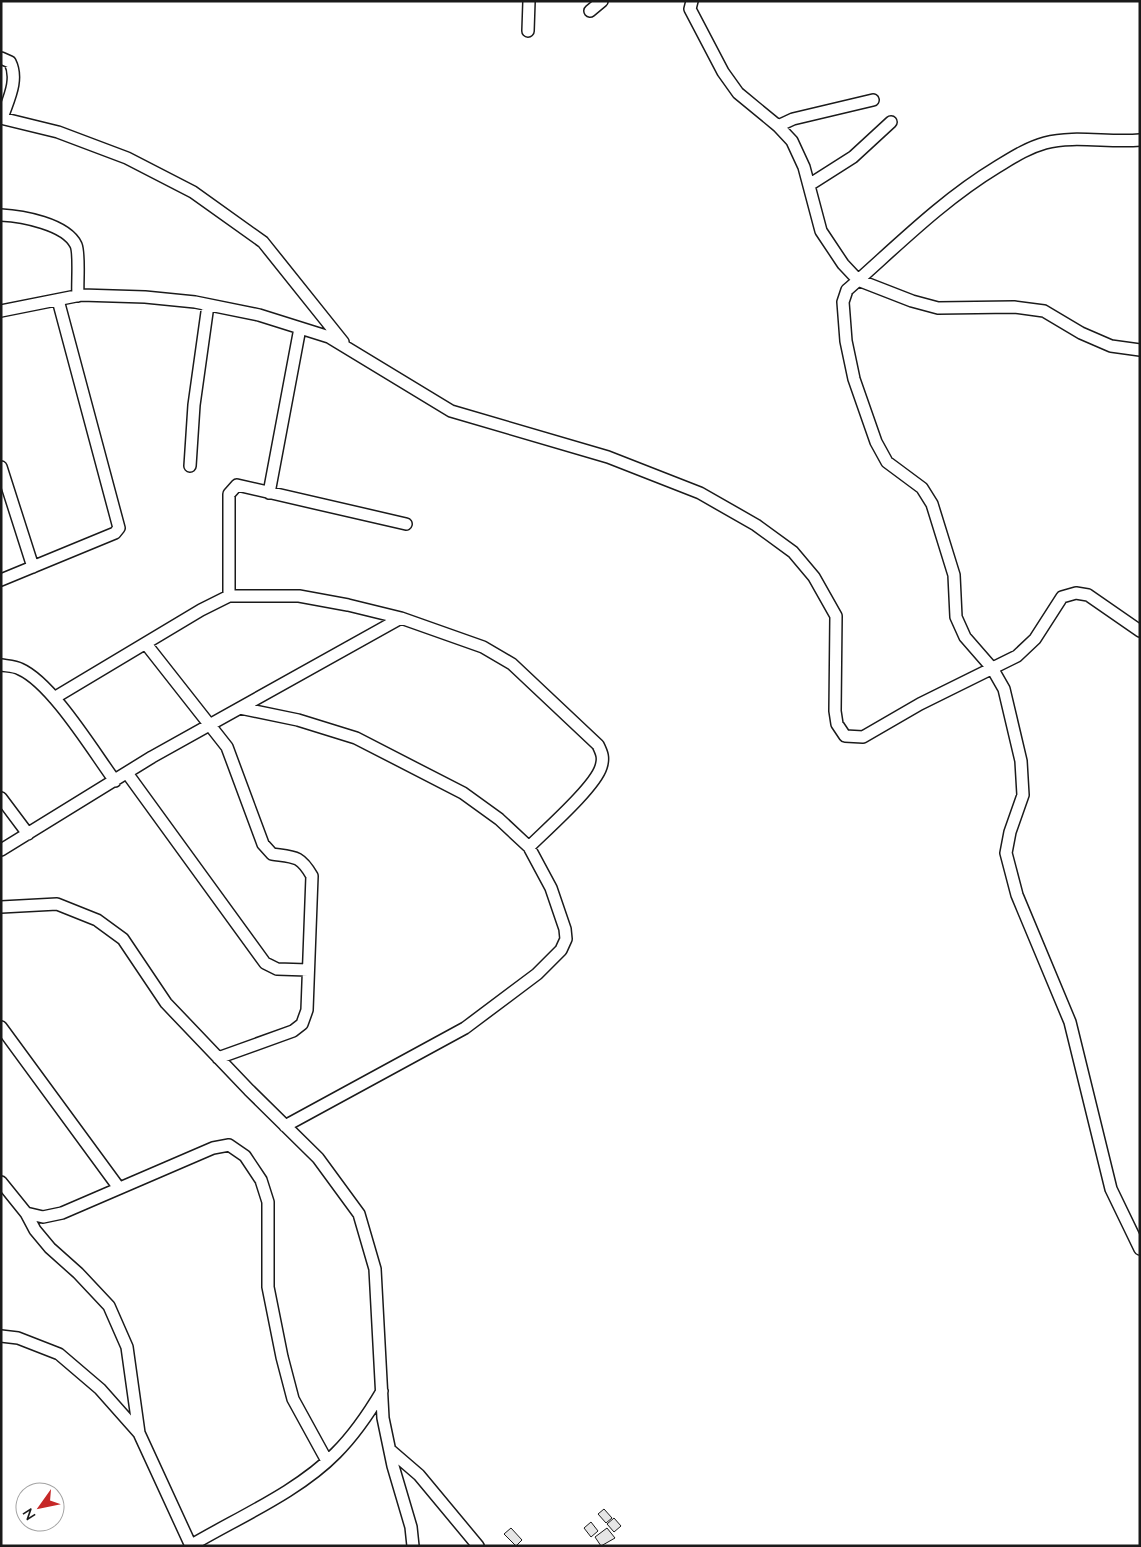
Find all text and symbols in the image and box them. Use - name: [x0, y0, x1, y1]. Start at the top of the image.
- north arrow: [15, 1482, 65, 1532]
- text: N: [19, 1505, 39, 1524]

